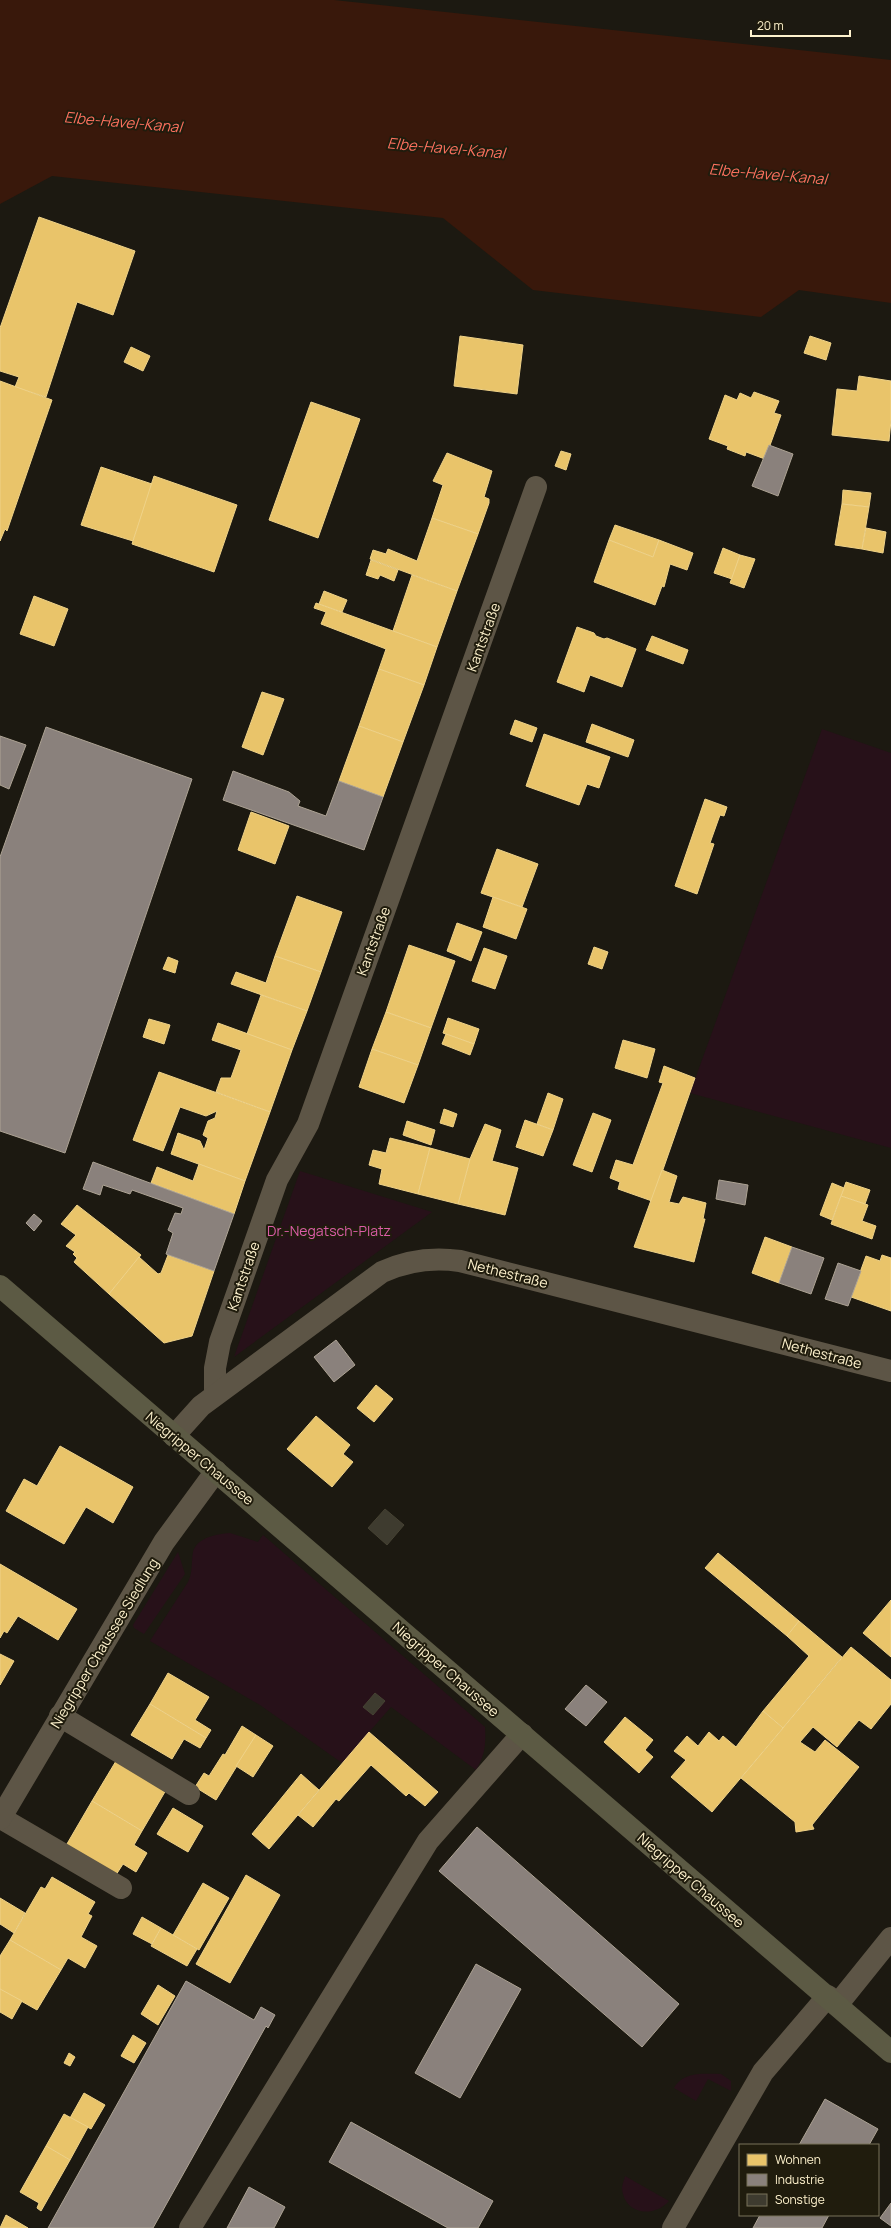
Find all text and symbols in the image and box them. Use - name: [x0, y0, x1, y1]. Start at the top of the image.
- scale bar: [751, 12, 850, 38]
- text: 20 m: [757, 17, 784, 34]
- water label: Elbe-Havel-Kanal: [63, 106, 185, 138]
- water label: Elbe-Havel-Kanal: [386, 132, 508, 164]
- water label: Elbe-Havel-Kanal: [708, 158, 830, 190]
- street label: Kantstraße: [462, 600, 504, 674]
- street label: Kantstraße: [352, 904, 394, 978]
- park label: Dr.-Negatsch-Platz: [267, 1221, 391, 1240]
- street label: Kantstraße: [222, 1239, 264, 1313]
- street label: Nethestraße: [466, 1254, 550, 1292]
- street label: Nethestraße: [780, 1333, 864, 1373]
- street label: Niegripper Chaussee: [142, 1407, 258, 1509]
- street label: Niegripper Chaussee Siedlung: [46, 1554, 162, 1732]
- street label: Niegripper Chaussee: [389, 1617, 503, 1721]
- street label: Niegripper Chaussee: [634, 1828, 748, 1932]
- legend: [739, 2144, 879, 2216]
- text: Wohnen: [775, 2151, 821, 2168]
- text: Industrie: [775, 2171, 824, 2188]
- text: Sonstige: [775, 2191, 825, 2208]

